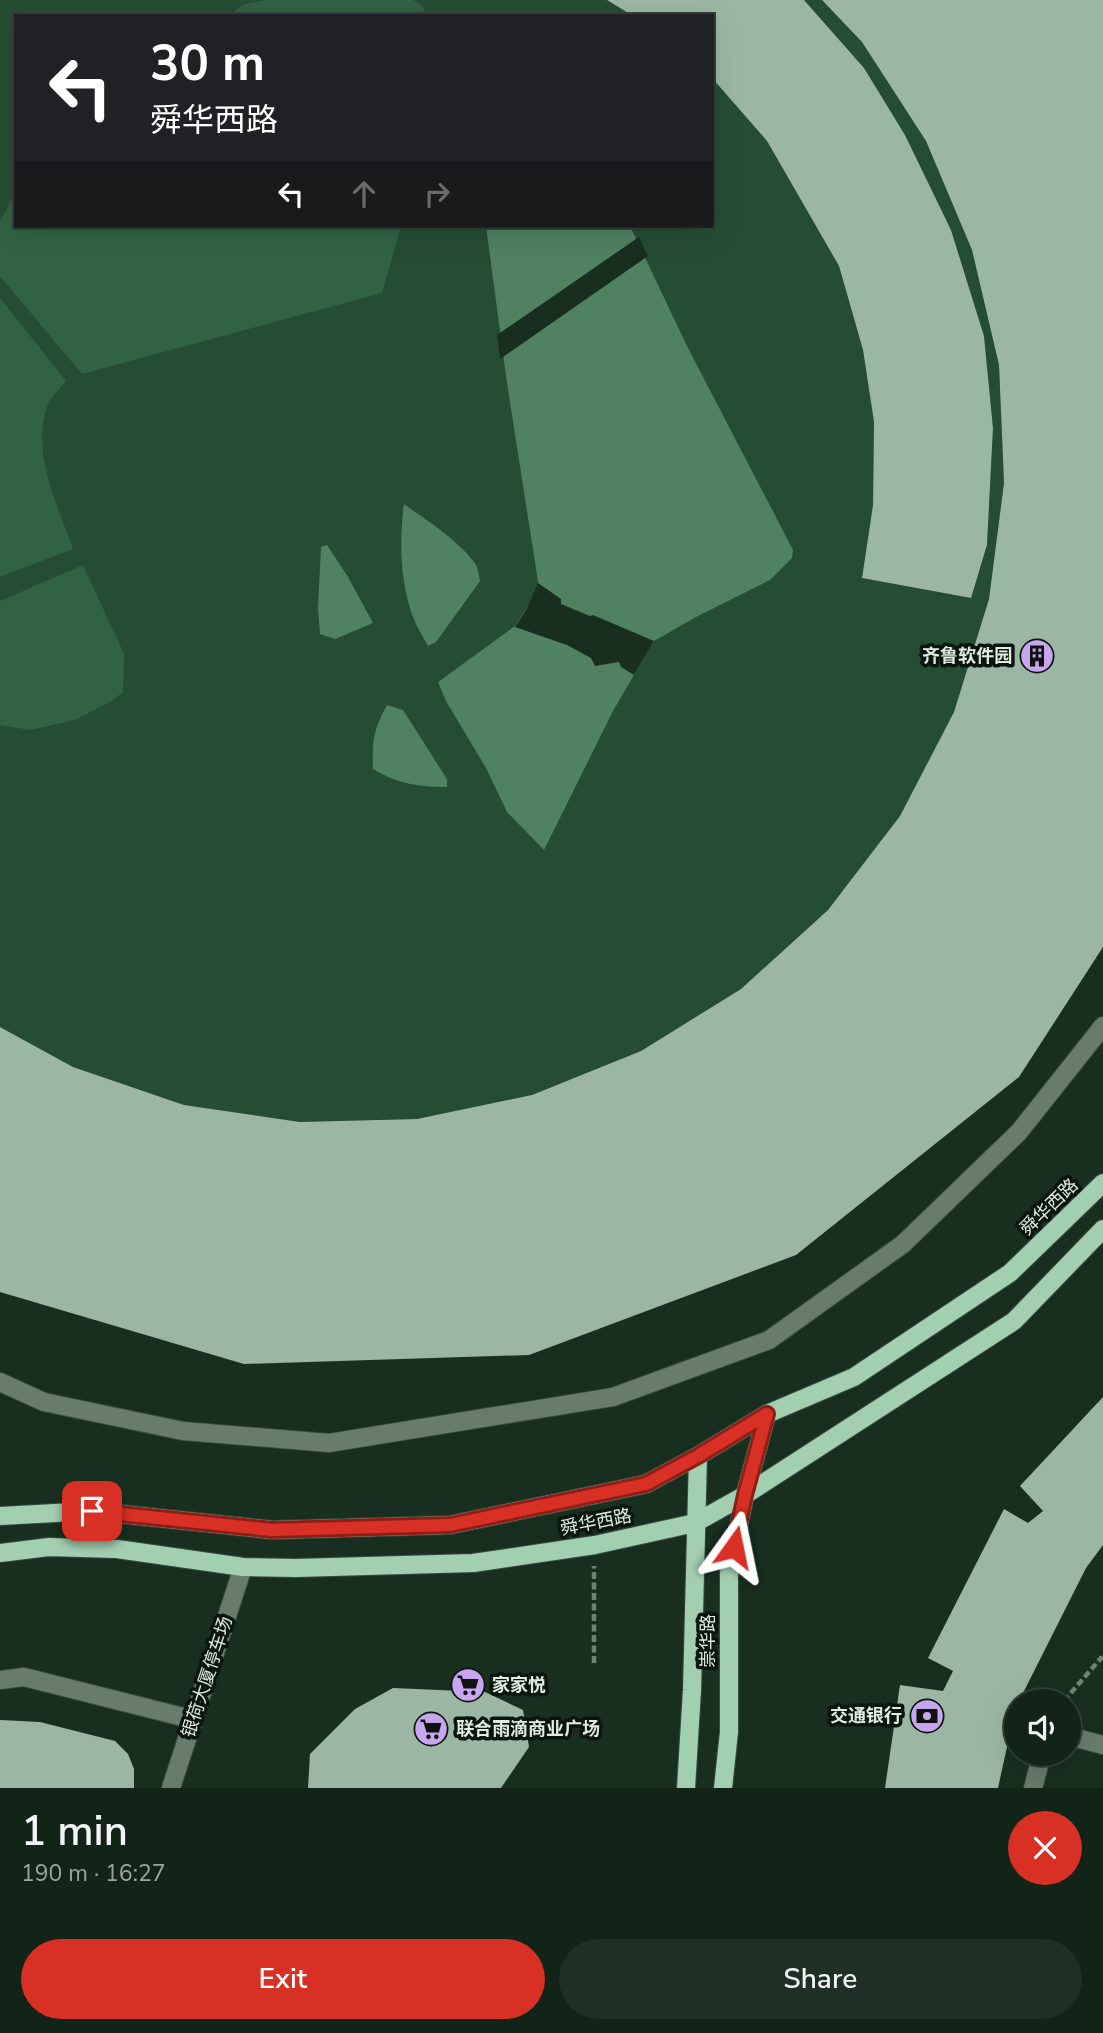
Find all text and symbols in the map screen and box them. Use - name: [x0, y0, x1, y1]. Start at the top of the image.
- text: 30 m: [150, 30, 265, 97]
- icon: left: [35, 42, 126, 133]
- text: 舜华西路: [150, 99, 278, 142]
- icon: left: [272, 175, 310, 213]
- icon: ahead: [345, 175, 383, 213]
- icon: right: [418, 175, 456, 213]
- building icon: 齐鲁软件园: [1018, 637, 1056, 675]
- place label: 齐鲁软件园: [922, 644, 1012, 668]
- street label: 舜华西路: [1015, 1173, 1083, 1241]
- pin: [62, 1481, 122, 1541]
- icon: arrive: [73, 1492, 111, 1530]
- street label: 舜华西路: [558, 1503, 634, 1541]
- position arrow: [697, 1510, 771, 1584]
- street label: 银荷大厦停车场: [176, 1613, 238, 1741]
- street label: 崇华路: [696, 1614, 720, 1668]
- supermarket icon: 家家悦: [449, 1666, 487, 1704]
- place label: 家家悦: [492, 1673, 546, 1697]
- map controls: [1004, 1689, 1081, 1766]
- button: sound: [1004, 1689, 1081, 1766]
- bank icon: 交通银行: [908, 1697, 946, 1735]
- place label: 交通银行: [830, 1704, 902, 1728]
- supermarket icon: 联合雨滴商业广场: [412, 1710, 450, 1748]
- place label: 联合雨滴商业广场: [456, 1717, 600, 1741]
- text: 1 min: [21, 1803, 128, 1860]
- button: close: [1008, 1811, 1082, 1885]
- text: 190 m · 16:27: [21, 1858, 166, 1889]
- button: Exit: [21, 1939, 545, 2019]
- button: Share: [559, 1939, 1082, 2019]

